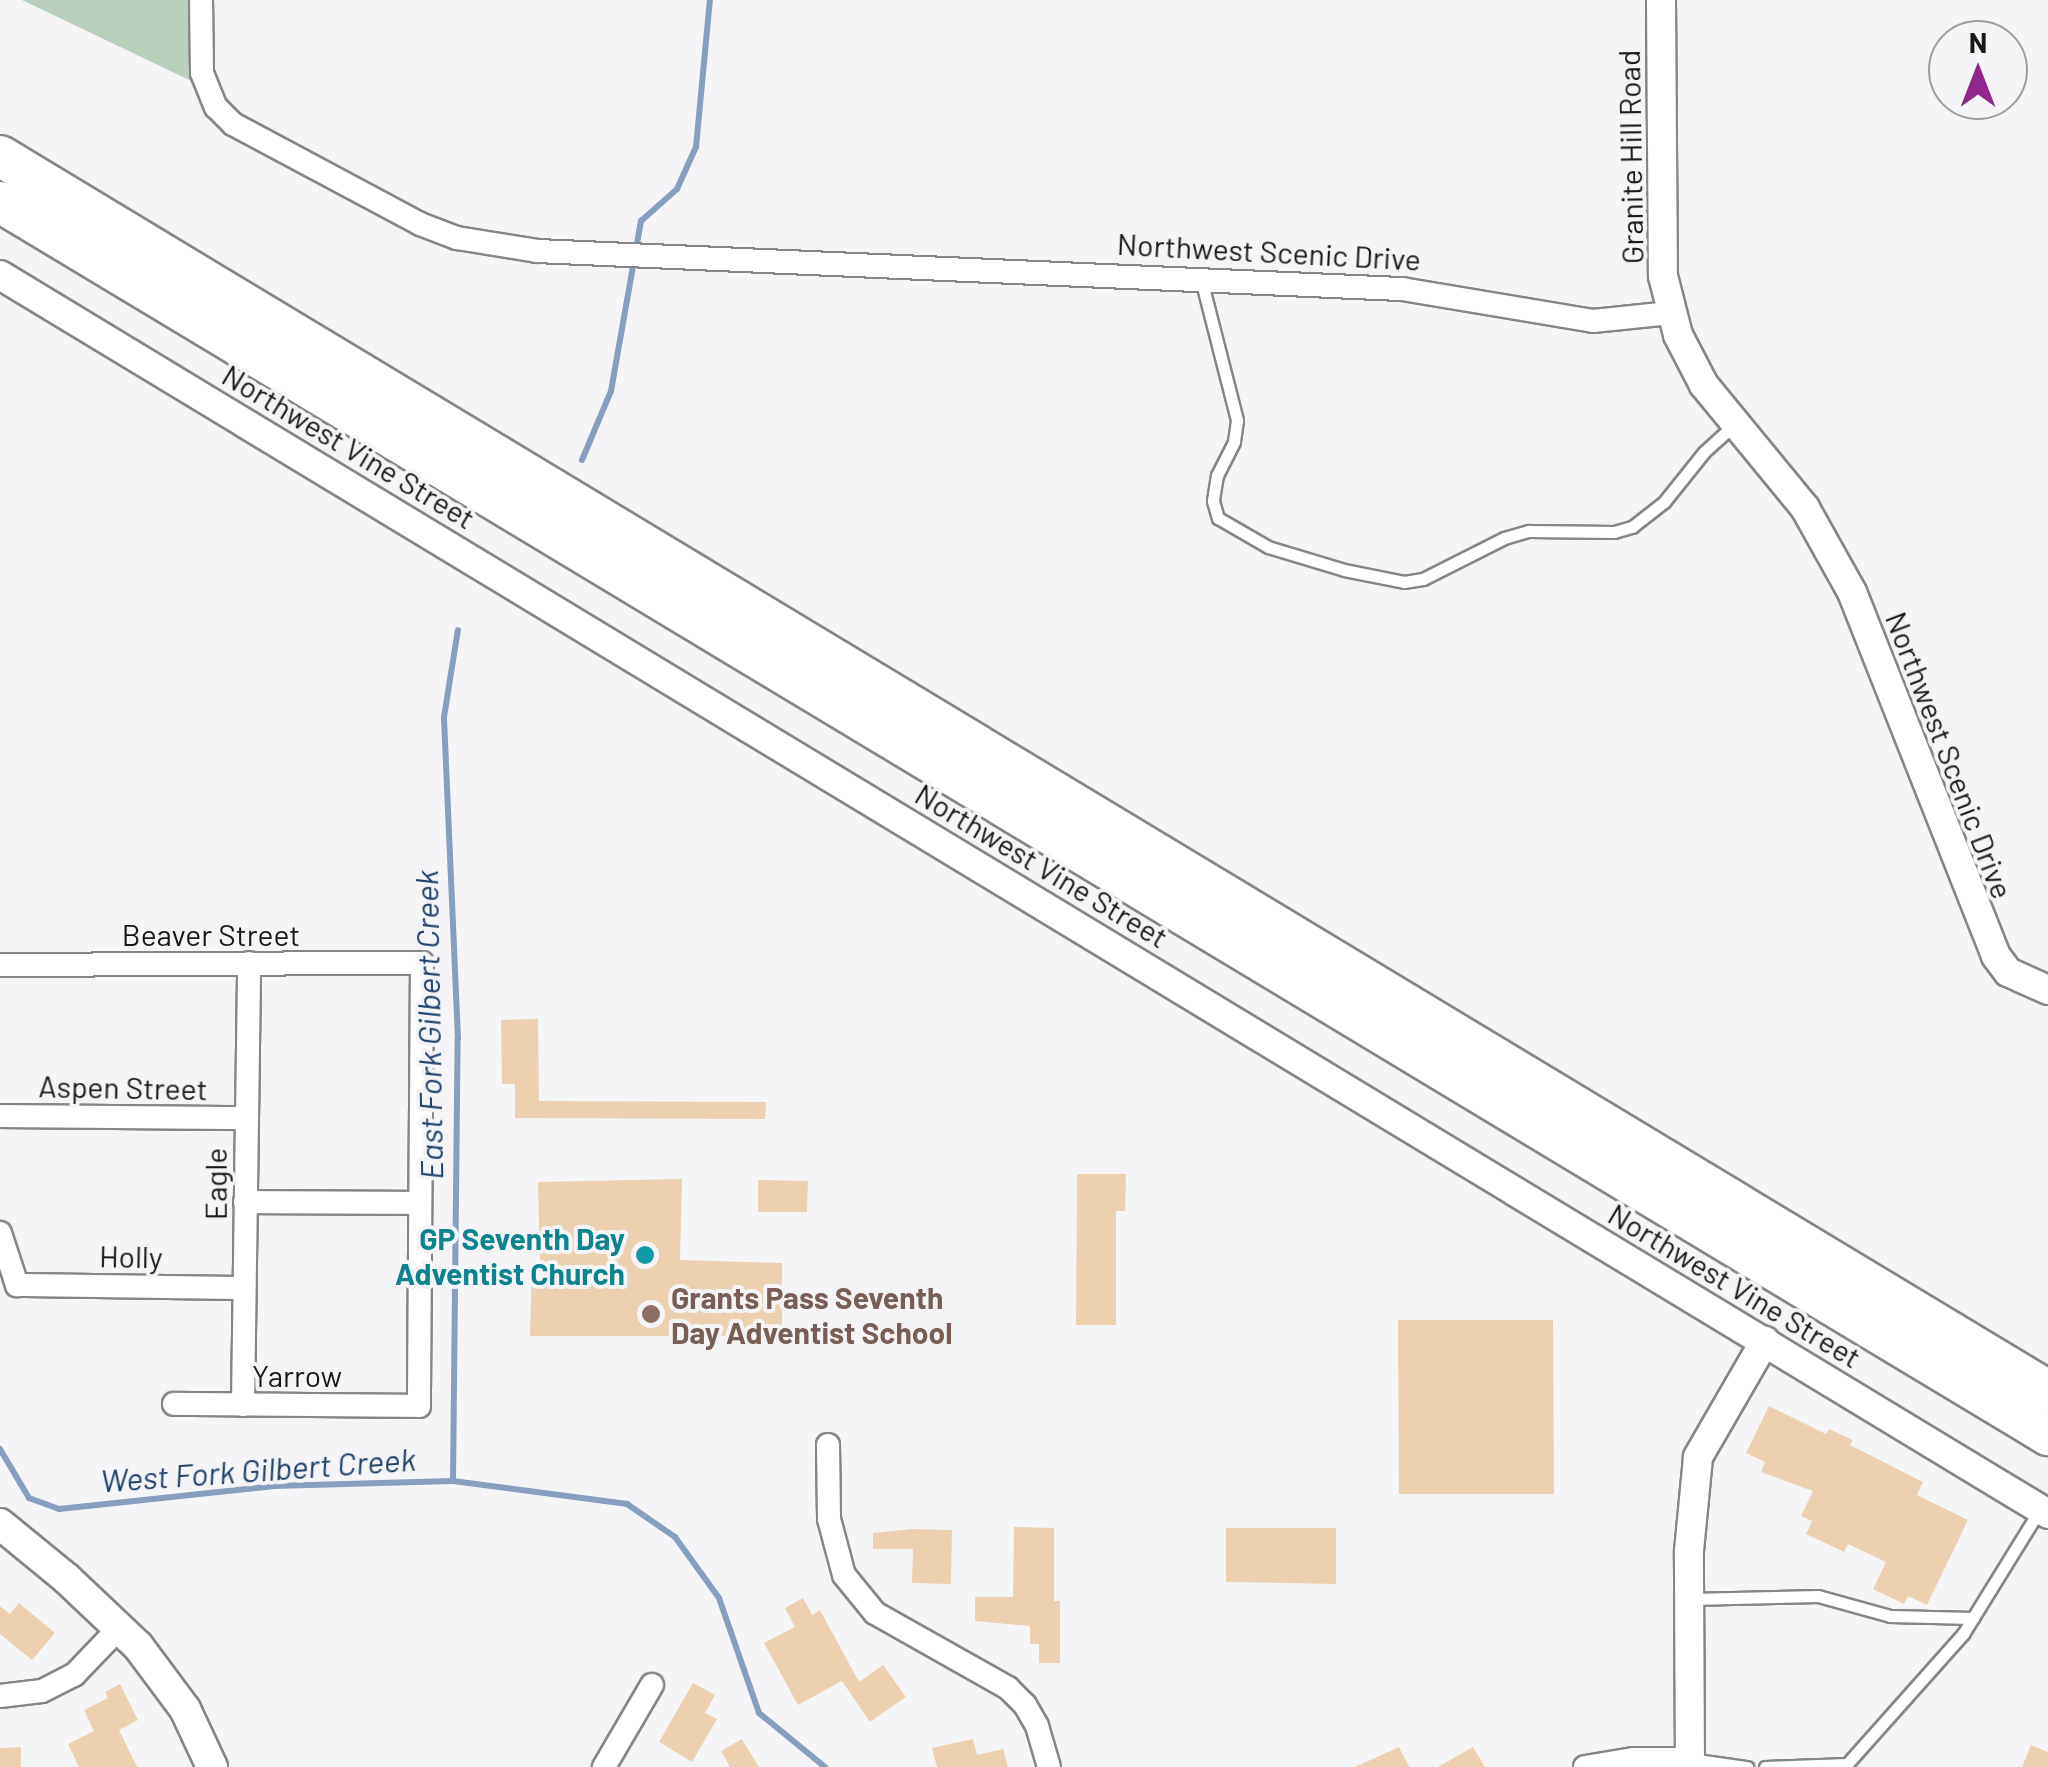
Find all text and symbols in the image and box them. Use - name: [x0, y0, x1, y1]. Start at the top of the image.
- north arrow: [1928, 20, 2028, 120]
- text: N: [1969, 25, 1987, 59]
- street label: Granite Hill Road: [1610, 50, 1650, 264]
- street label: Northwest Scenic Drive: [1116, 225, 1422, 277]
- street label: Northwest Vine Street: [216, 356, 482, 536]
- street label: Northwest Scenic Drive: [1879, 607, 2021, 903]
- street label: Northwest Vine Street: [909, 775, 1175, 955]
- water label: East Fork Gilbert Creek: [406, 870, 450, 1180]
- street label: Beaver Street: [122, 916, 300, 952]
- street label: Aspen Street: [38, 1068, 208, 1106]
- street label: Eagle: [197, 1148, 233, 1220]
- street label: Northwest Vine Street: [1602, 1195, 1868, 1375]
- place label: GP Seventh Day Adventist Church: [395, 1220, 625, 1290]
- street label: Holly: [99, 1237, 163, 1275]
- marker: GP Seventh Day Adventist Church: [634, 1244, 656, 1266]
- place label: Grants Pass Seventh Day Adventist School: [671, 1279, 952, 1350]
- marker: Grants Pass Seventh Day Adventist School: [640, 1303, 662, 1325]
- street label: Yarrow: [252, 1357, 342, 1393]
- water label: West Fork Gilbert Creek: [99, 1439, 417, 1499]

